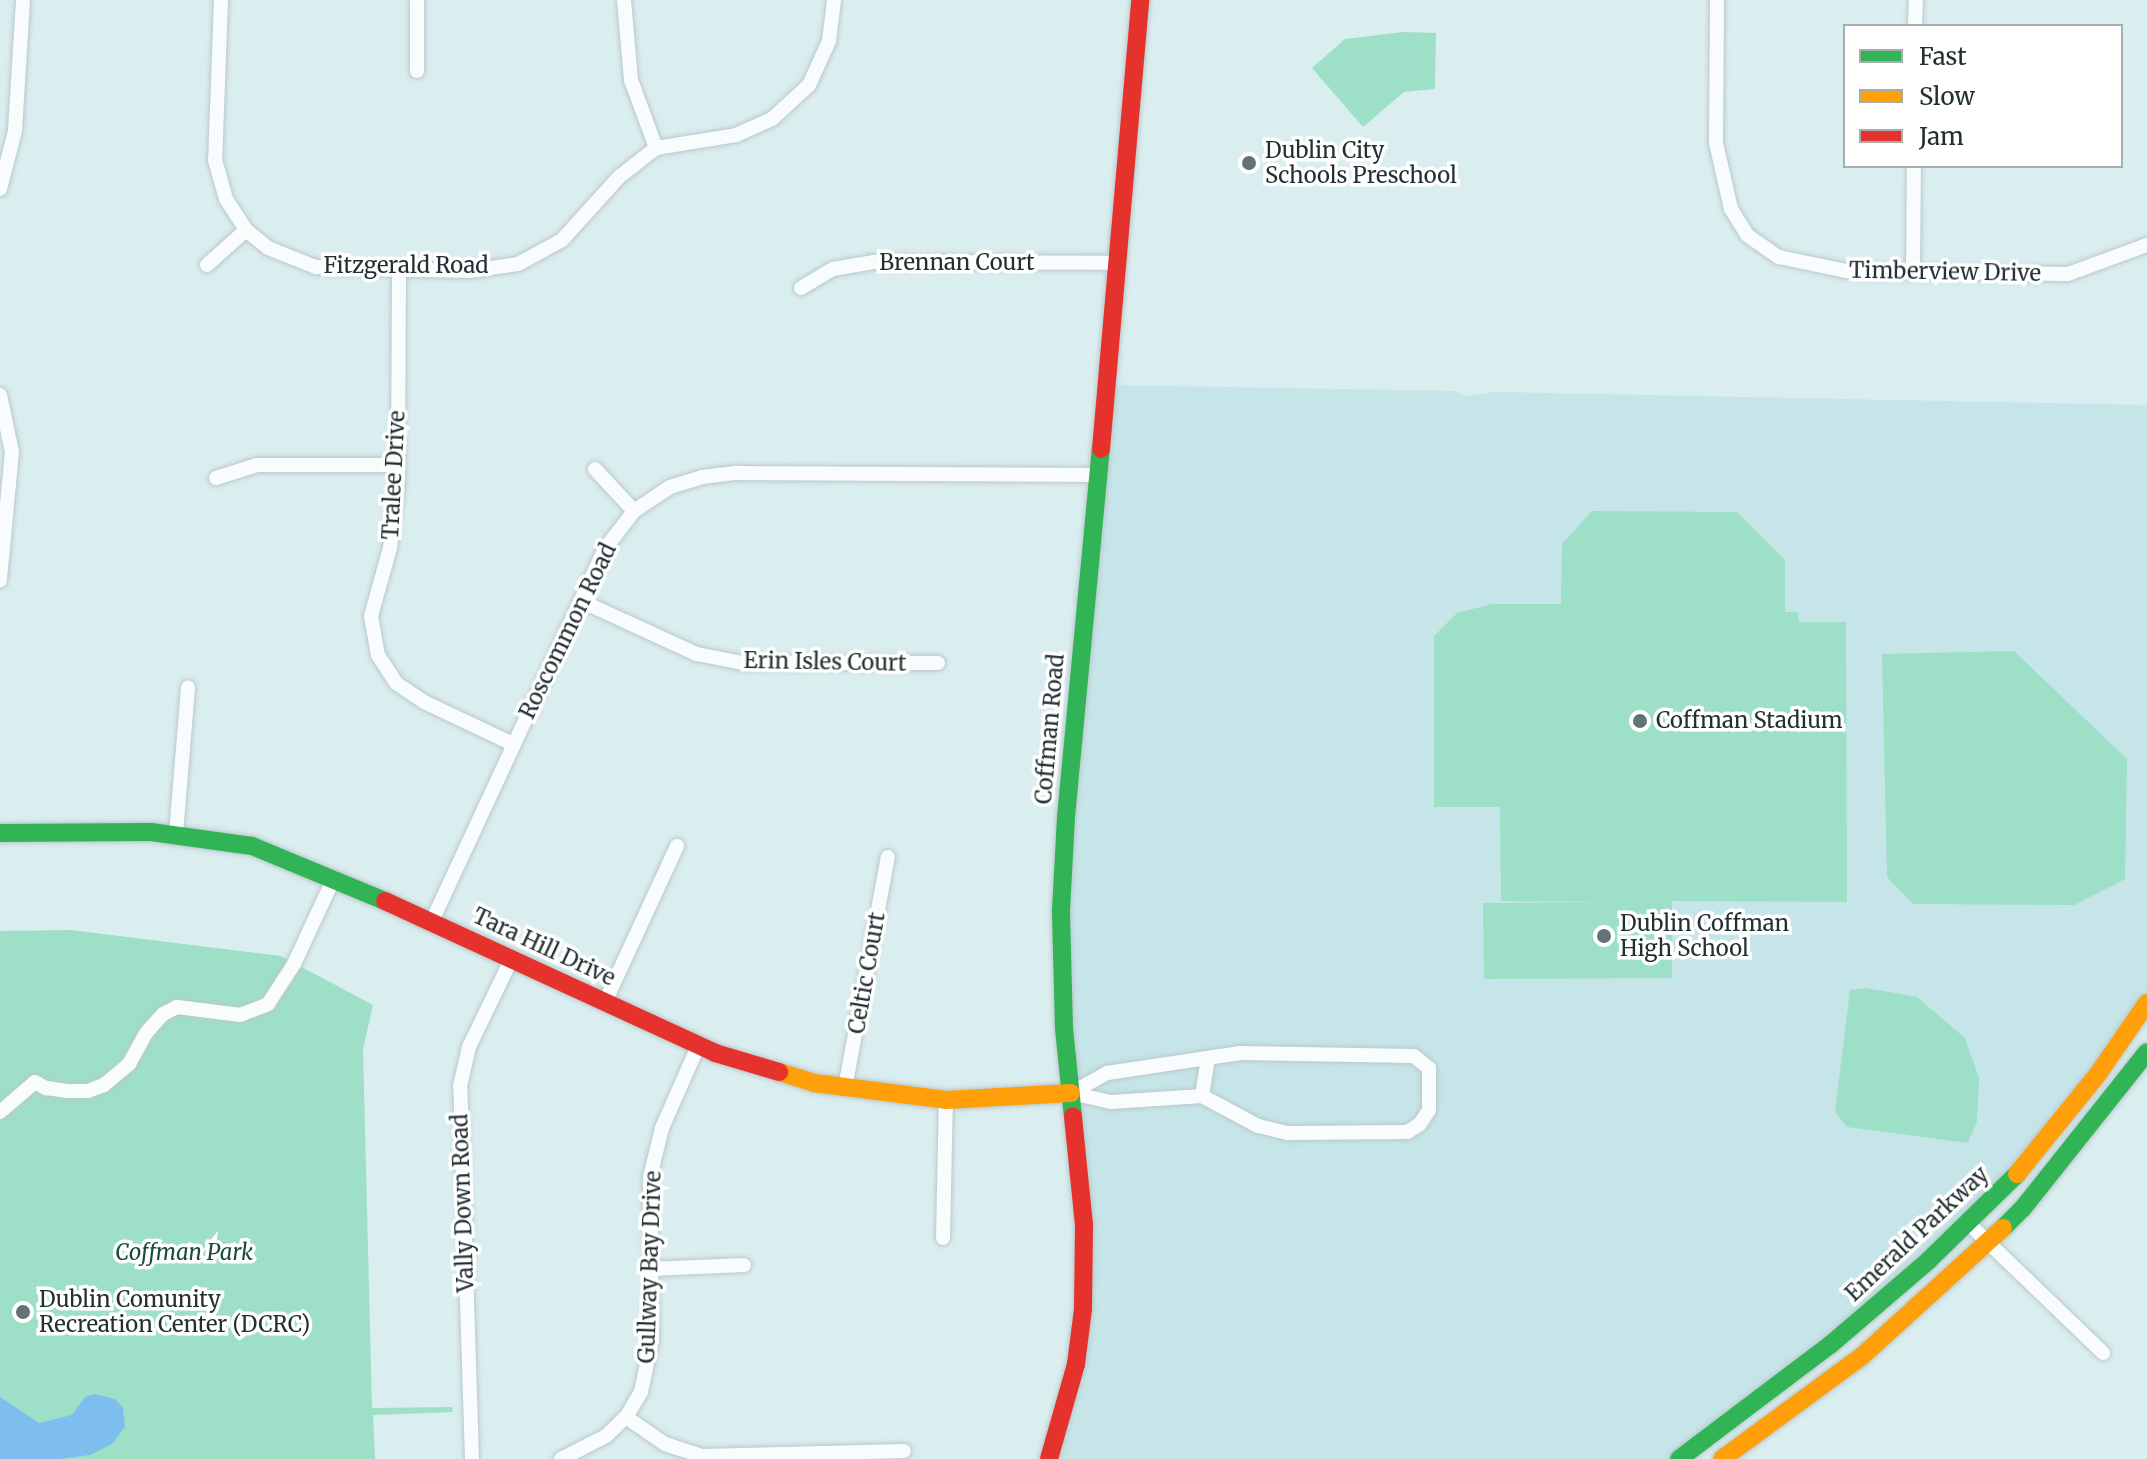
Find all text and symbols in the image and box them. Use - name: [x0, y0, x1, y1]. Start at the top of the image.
- legend: [1843, 24, 2123, 168]
- text: Fast: [1919, 41, 1967, 72]
- text: Slow: [1919, 81, 1975, 112]
- text: Jam: [1919, 121, 1964, 152]
- place label: Dublin City Schools Preschool: [1265, 137, 1457, 188]
- marker: Dublin City Schools Preschool: [1240, 154, 1258, 172]
- street label: Brennan Court: [879, 250, 1035, 276]
- street label: Fitzgerald Road: [323, 253, 489, 279]
- street label: Timberview Drive: [1849, 257, 2041, 287]
- street label: Tralee Drive: [377, 410, 411, 540]
- street label: Roscommon Road: [514, 539, 622, 723]
- street label: Erin Isles Court: [743, 647, 907, 677]
- street label: Coffman Road: [1030, 653, 1070, 805]
- place label: Coffman Stadium: [1656, 708, 1843, 734]
- marker: Coffman Stadium: [1631, 712, 1649, 730]
- street label: Tara Hill Drive: [469, 902, 619, 992]
- street label: Celtic Court: [843, 910, 891, 1036]
- place label: Dublin Coffman High School: [1620, 910, 1789, 962]
- marker: Dublin Coffman High School: [1595, 927, 1613, 945]
- street label: Vally Down Road: [447, 1113, 479, 1293]
- street label: Emerald Parkway: [1840, 1161, 1994, 1307]
- street label: Gullway Bay Drive: [633, 1170, 667, 1364]
- park label: Coffman Park: [115, 1240, 253, 1266]
- place label: Dublin Comunity Recreation Center (DCRC): [39, 1286, 310, 1338]
- marker: Dublin Comunity Recreation Center (DCRC): [14, 1303, 32, 1321]

